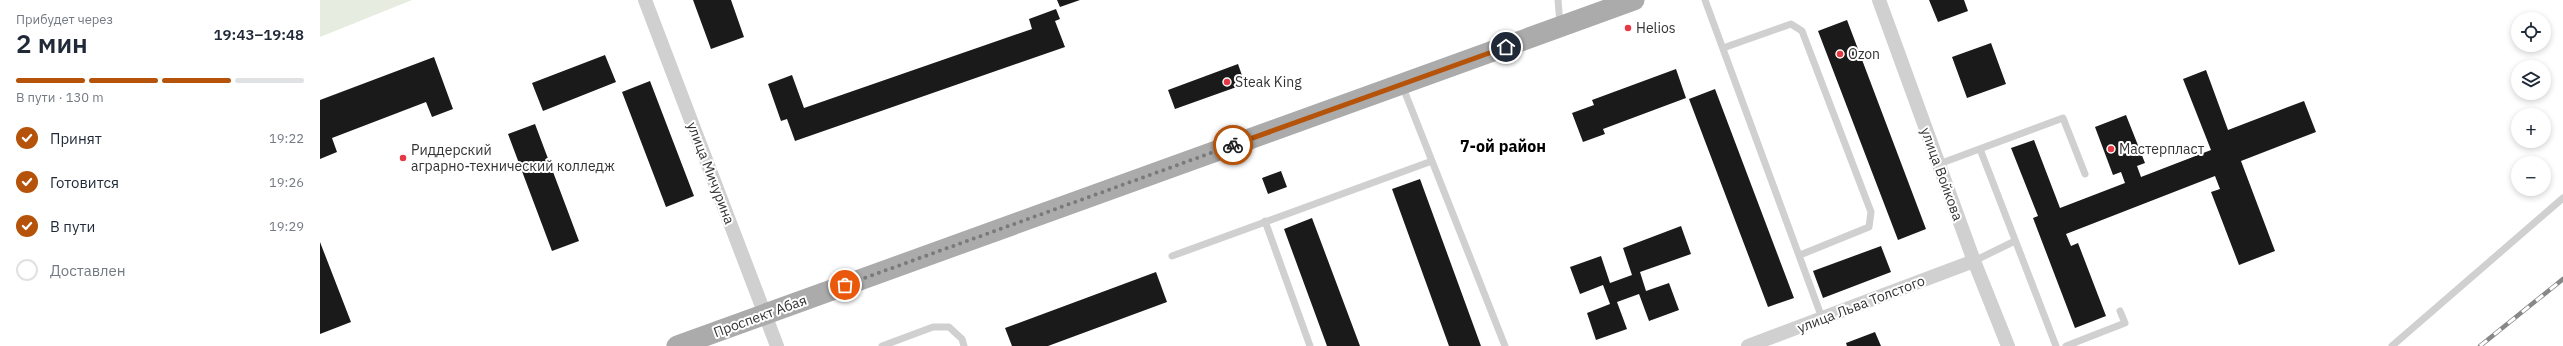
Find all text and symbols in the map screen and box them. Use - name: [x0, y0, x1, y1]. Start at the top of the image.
- text: Прибудет через: [16, 11, 113, 28]
- map controls: [2511, 12, 2551, 196]
- button: locate: [2511, 12, 2551, 52]
- place label: Helios: [1636, 19, 1676, 37]
- marker: Helios: [1623, 23, 1633, 33]
- text: 19:43–19:48: [214, 25, 304, 44]
- text: 2 мин: [16, 26, 88, 60]
- pin: [1489, 30, 1523, 64]
- icon: home: [1495, 36, 1517, 58]
- place label: Ozon: [1848, 45, 1880, 63]
- marker: Ozon: [1835, 49, 1845, 59]
- button: layers: [2511, 60, 2551, 100]
- place label: Steak King: [1235, 73, 1302, 91]
- marker: Steak King: [1222, 77, 1232, 87]
- text: В пути · 130 m: [16, 89, 104, 106]
- button: +: [2511, 108, 2551, 148]
- street label: улица Мичурина: [683, 119, 739, 227]
- courier: [1213, 125, 1253, 165]
- street label: улица Войкова: [1917, 125, 1967, 224]
- icon: check: [16, 127, 38, 149]
- text: Принят: [50, 129, 102, 148]
- text: 19:22: [269, 130, 304, 147]
- icon: bike: [1222, 134, 1244, 156]
- district label: 7-ой район: [1460, 136, 1546, 156]
- place label: Мастерпласт: [2119, 140, 2205, 158]
- place label: Риддерский аграрно-технический колледж: [411, 141, 615, 175]
- marker: Мастерпласт: [2106, 144, 2116, 154]
- marker: Риддерский аграрно-технический колледж: [398, 153, 408, 163]
- button: −: [2511, 156, 2551, 196]
- icon: check: [16, 171, 38, 193]
- text: Готовится: [50, 173, 119, 192]
- text: 19:26: [269, 174, 304, 191]
- icon: check: [16, 215, 38, 237]
- text: В пути: [50, 217, 95, 236]
- text: 19:29: [269, 218, 304, 235]
- text: Доставлен: [50, 261, 126, 280]
- pin: [828, 268, 862, 302]
- street label: улица Льва Толстого: [1795, 271, 1928, 337]
- icon: bag: [834, 274, 856, 296]
- street label: Проспект Абая: [711, 291, 809, 341]

